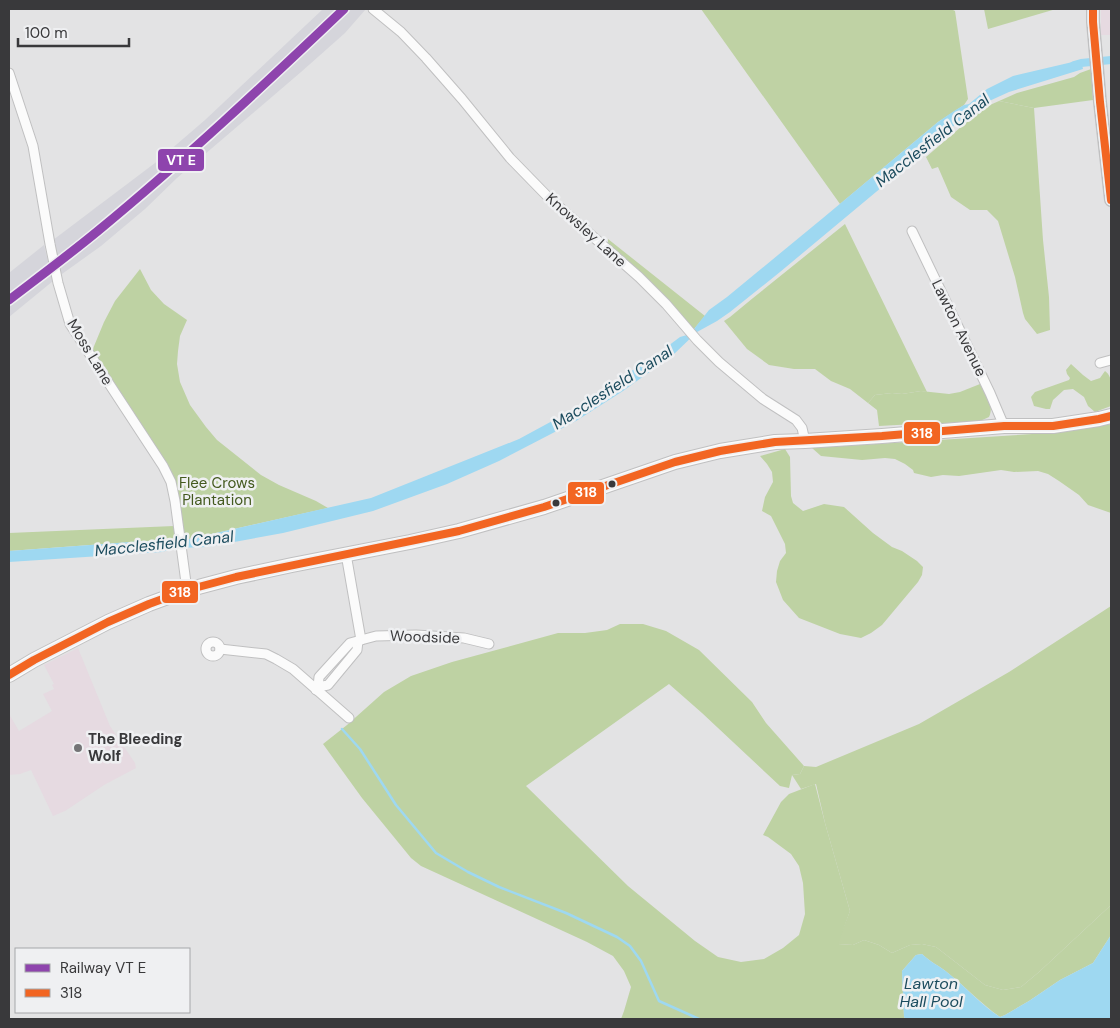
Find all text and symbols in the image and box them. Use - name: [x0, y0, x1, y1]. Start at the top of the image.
- scale bar: [18, 15, 129, 47]
- text: 100 m: [25, 23, 68, 43]
- water label: Macclesfield Canal: [871, 89, 994, 192]
- line badge: VT E: [157, 148, 205, 172]
- text: VT E: [166, 151, 196, 169]
- street label: Knowsley Lane: [541, 188, 631, 272]
- street label: Lawton Avenue: [927, 276, 991, 380]
- street label: Moss Lane: [62, 315, 118, 389]
- water label: Macclesfield Canal: [548, 340, 677, 434]
- line badge: 318: [903, 421, 941, 445]
- text: 318: [911, 424, 933, 442]
- park label: Flee Crows Plantation: [179, 473, 255, 510]
- unlabelled marker: [607, 479, 617, 489]
- line badge: 318: [567, 481, 605, 505]
- text: 318: [575, 483, 597, 501]
- unlabelled marker: [551, 498, 561, 508]
- water label: Macclesfield Canal: [94, 526, 235, 561]
- line badge: 318: [161, 580, 199, 604]
- text: 318: [169, 583, 191, 601]
- street label: Woodside: [390, 626, 460, 648]
- place label: The Bleeding Wolf: [88, 729, 183, 766]
- marker: The Bleeding Wolf: [72, 742, 84, 754]
- legend: [15, 948, 190, 1013]
- text: Railway VT E: [60, 958, 146, 978]
- water label: Lawton Hall Pool: [899, 973, 963, 1012]
- text: 318: [60, 983, 82, 1003]

